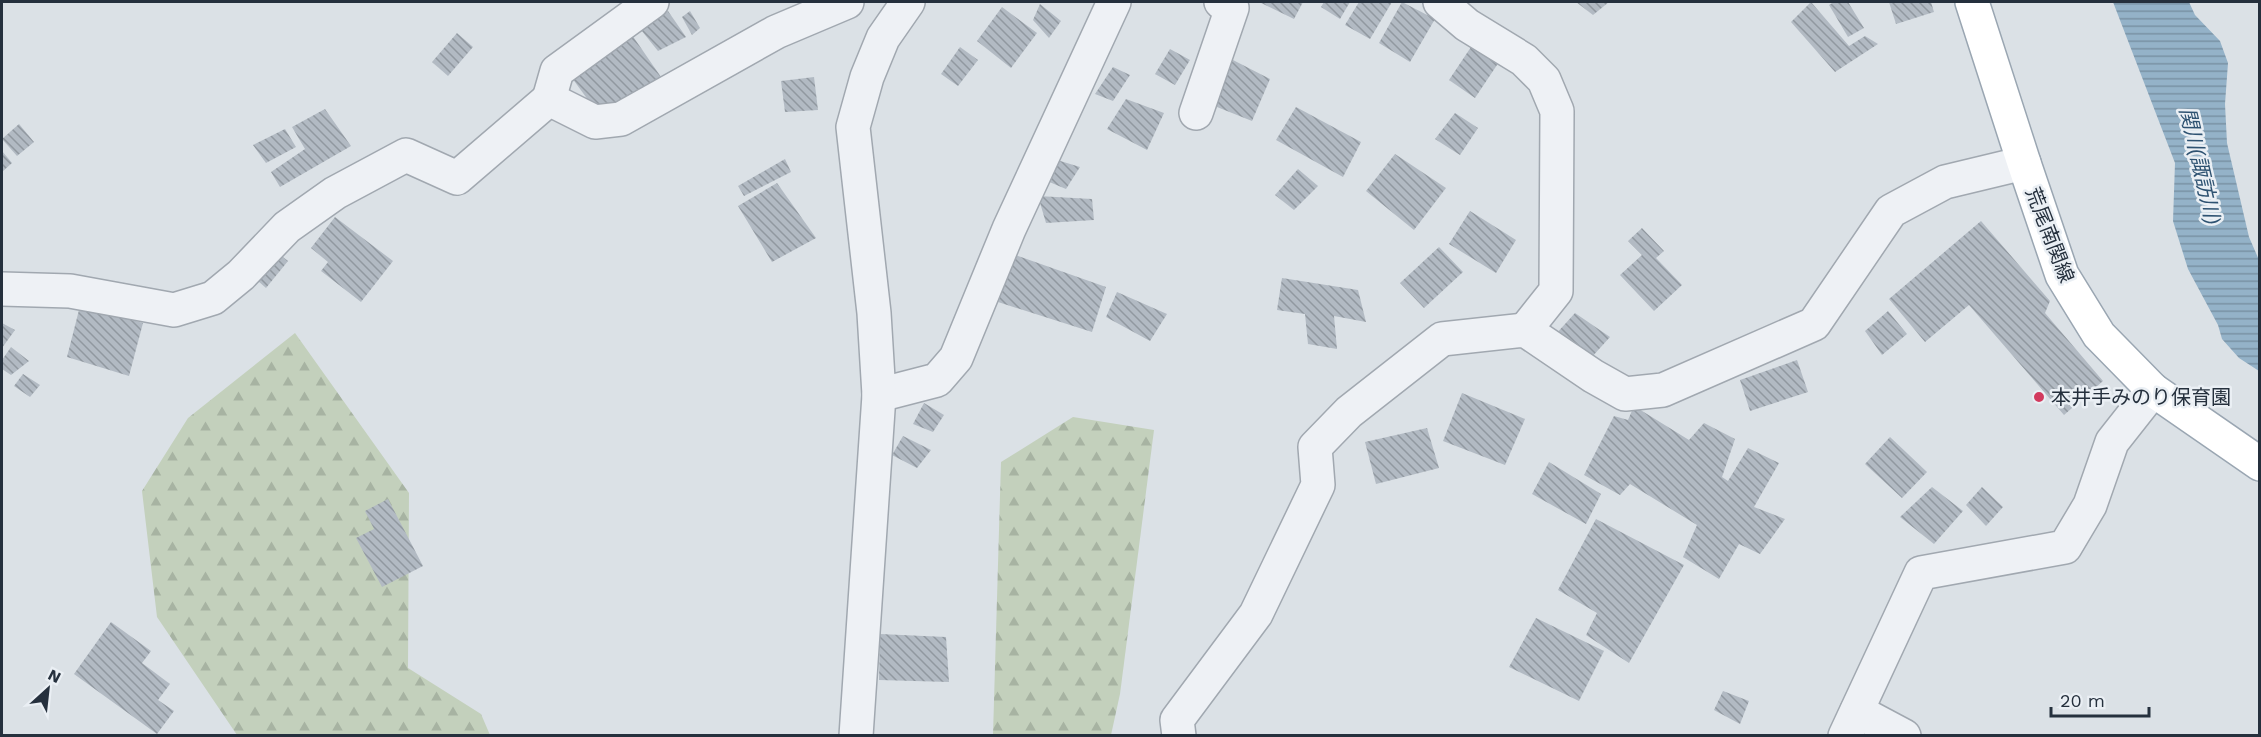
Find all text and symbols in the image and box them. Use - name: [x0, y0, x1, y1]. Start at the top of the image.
- water label: 関川(諏訪川): [2175, 105, 2226, 227]
- street label: 荒尾南関線: [2021, 184, 2079, 286]
- place label: 本井手みのり保育園: [2051, 385, 2231, 409]
- marker: 本井手みのり保育園: [2032, 390, 2046, 404]
- north arrow: [18, 659, 78, 719]
- text: N: [45, 665, 64, 687]
- scale bar: [2051, 680, 2148, 718]
- text: 20 m: [2060, 690, 2105, 711]

